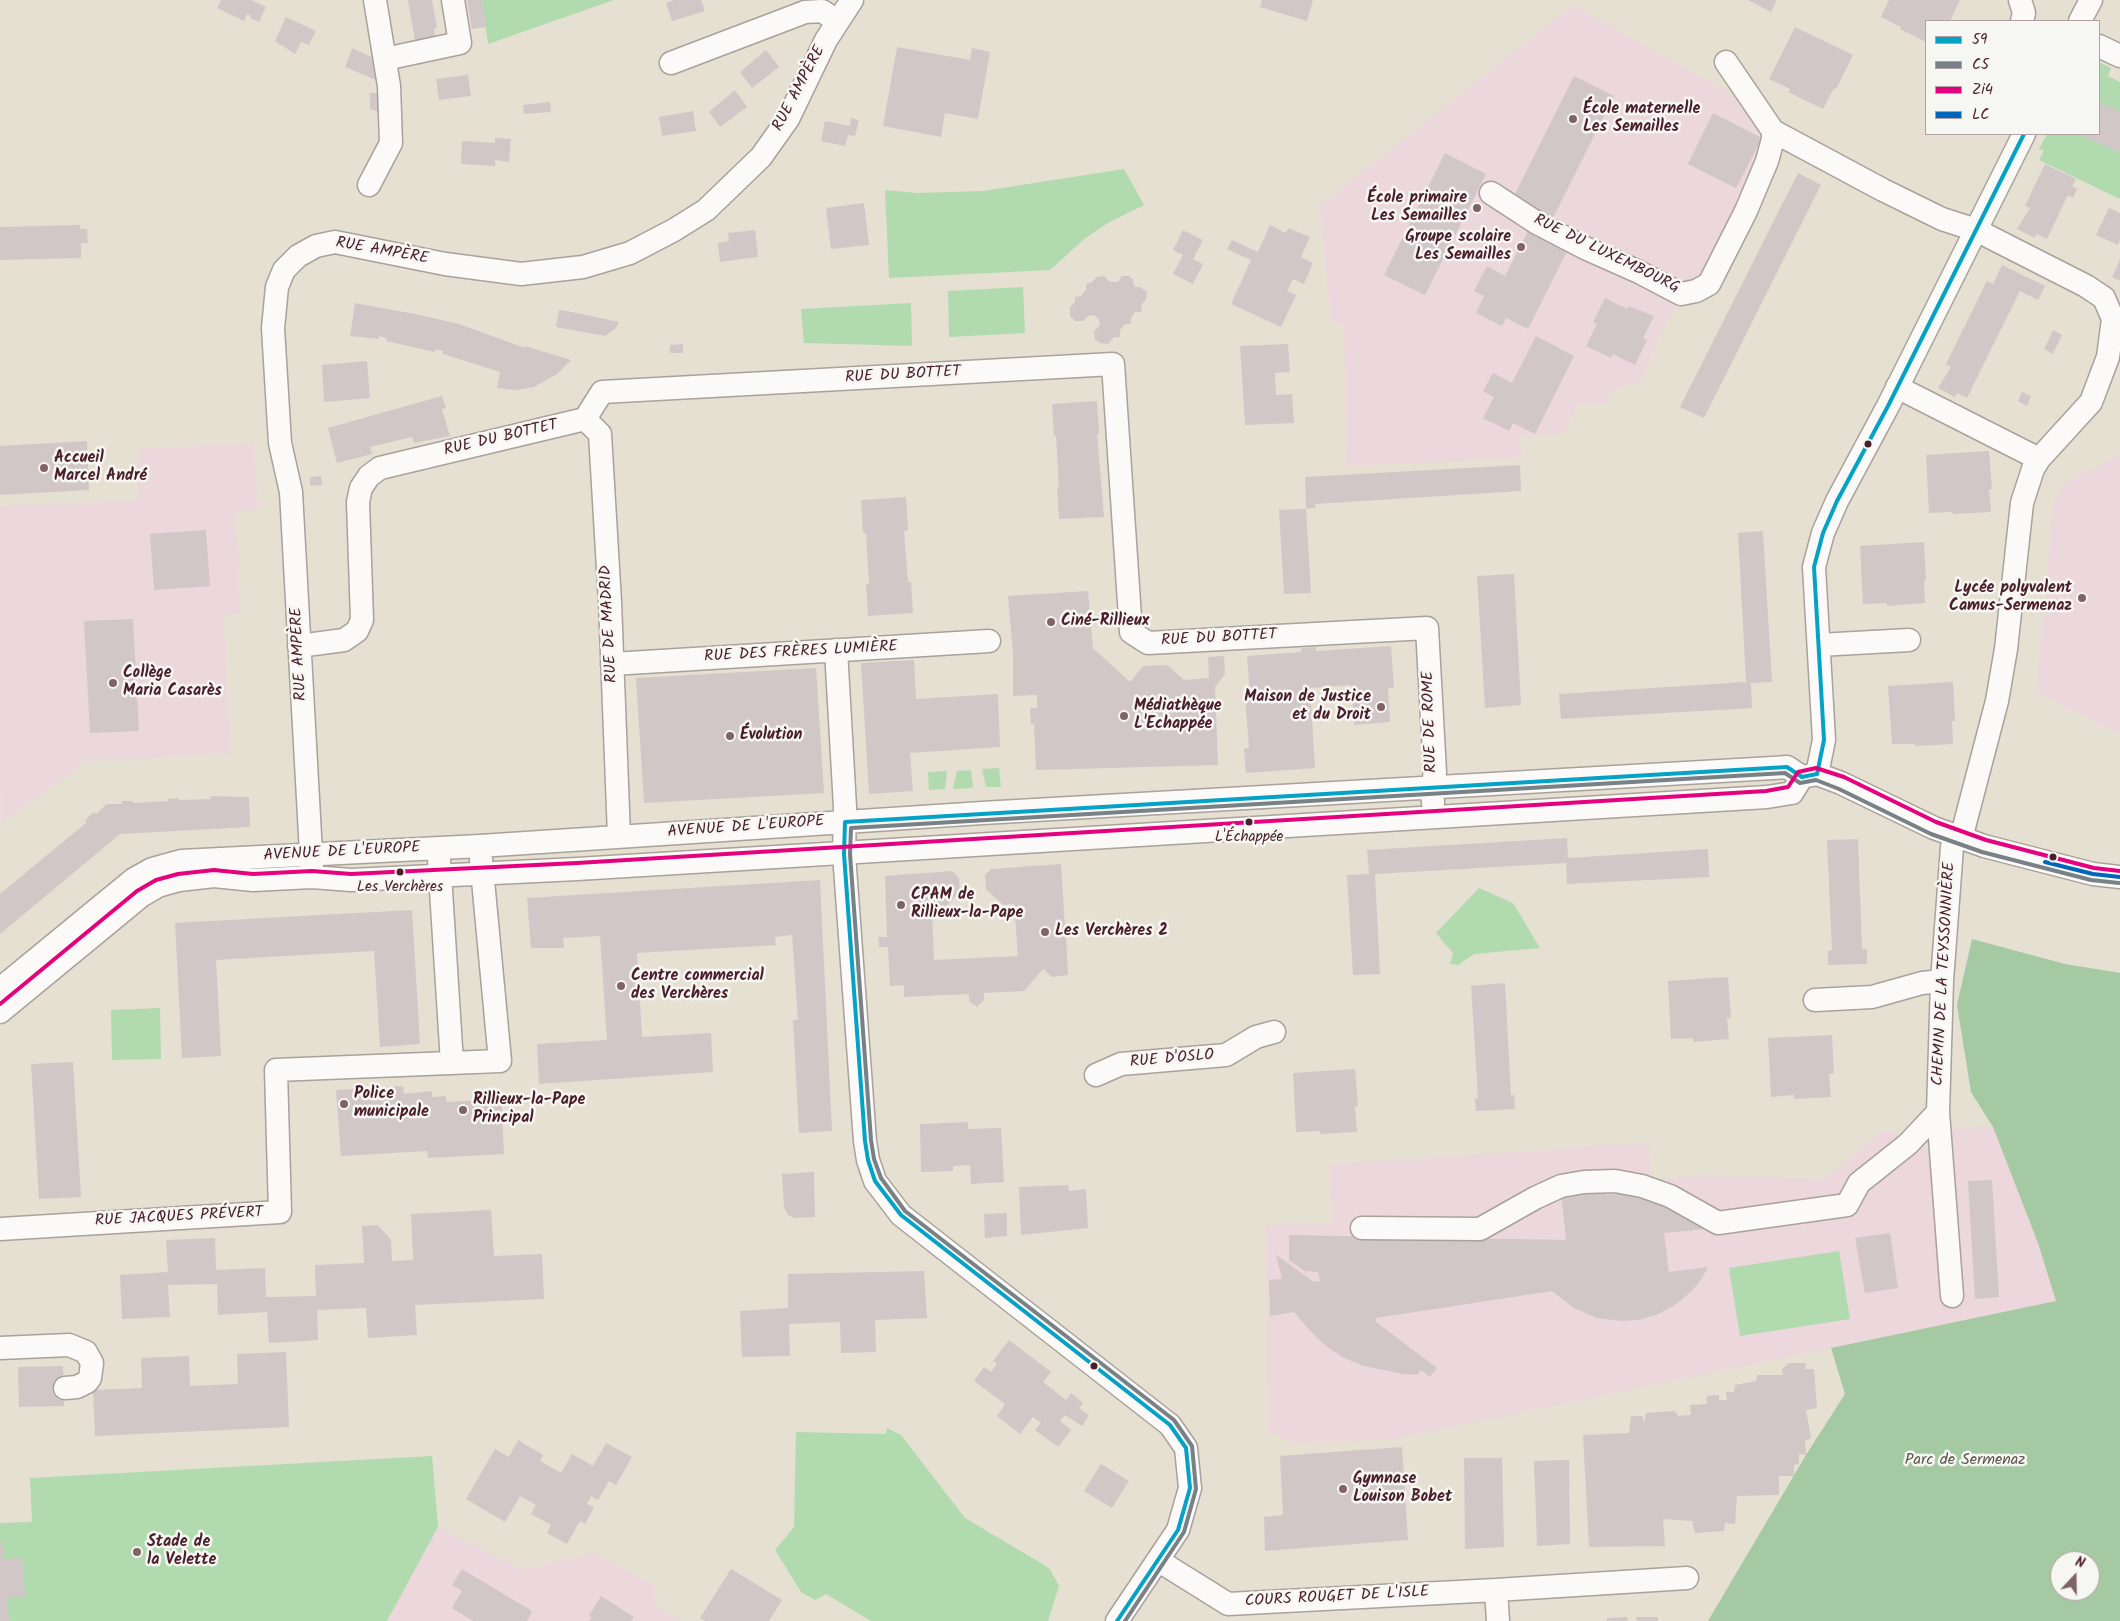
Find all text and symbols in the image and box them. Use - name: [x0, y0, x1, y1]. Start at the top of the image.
- legend: [1925, 20, 2100, 135]
- text: 59: [1972, 28, 1987, 52]
- street label: RUE AMPÈRE: [770, 43, 830, 135]
- text: C5: [1972, 53, 1989, 77]
- text: Zi4: [1972, 78, 1993, 102]
- place label: École maternelle Les Semailles: [1583, 100, 1700, 138]
- text: LC: [1972, 103, 1989, 127]
- marker: École maternelle Les Semailles: [1567, 113, 1579, 125]
- place label: École primaire Les Semailles: [1367, 189, 1467, 227]
- marker: École primaire Les Semailles: [1471, 202, 1483, 214]
- street label: RUE DU LUXEMBOURG: [1530, 211, 1682, 299]
- place label: Groupe scolaire Les Semailles: [1405, 228, 1511, 266]
- street label: RUE AMPÈRE: [334, 234, 430, 270]
- marker: Groupe scolaire Les Semailles: [1515, 241, 1527, 253]
- street label: RUE DU BOTTET: [845, 363, 961, 389]
- street label: RUE DU BOTTET: [442, 417, 560, 461]
- unlabelled marker: [1863, 439, 1873, 449]
- place label: Accueil Marcel André: [54, 449, 147, 487]
- marker: Accueil Marcel André: [38, 462, 50, 474]
- street label: RUE DE MADRID: [597, 565, 623, 683]
- place label: Lycée polyvalent Camus-Sermenaz: [1949, 579, 2072, 617]
- marker: Lycée polyvalent Camus-Sermenaz: [2076, 592, 2088, 604]
- street label: RUE AMPÈRE: [288, 607, 312, 701]
- place label: Ciné-Rillieux: [1061, 612, 1149, 632]
- marker: Ciné-Rillieux: [1045, 616, 1057, 628]
- street label: RUE DU BOTTET: [1161, 626, 1277, 652]
- street label: RUE DES FRÈRES LUMIÈRE: [704, 638, 898, 668]
- place label: Collège Maria Casarès: [123, 664, 222, 702]
- street label: RUE DE ROME: [1420, 671, 1442, 773]
- marker: Collège Maria Casarès: [107, 677, 119, 689]
- place label: Maison de Justice et du Droit: [1244, 688, 1371, 726]
- place label: Médiathèque L'Echappée: [1134, 697, 1222, 735]
- marker: Maison de Justice et du Droit: [1375, 701, 1387, 713]
- marker: Médiathèque L'Echappée: [1118, 710, 1130, 722]
- place label: Évolution: [740, 726, 802, 746]
- marker: Évolution: [724, 730, 736, 742]
- street label: AVENUE DE L'EUROPE: [667, 813, 825, 843]
- marker: L'Échappée: [1244, 817, 1254, 827]
- place label: L'Échappée: [1215, 829, 1283, 847]
- street label: AVENUE DE L'EUROPE: [263, 839, 421, 867]
- unlabelled marker: [2048, 852, 2058, 862]
- street label: CHEMIN DE LA TEYSSONNIÈRE: [1930, 862, 1960, 1086]
- marker: Les Verchères: [395, 867, 405, 877]
- place label: Les Verchères: [357, 879, 443, 897]
- place label: CPAM de Rillieux-la-Pape: [911, 886, 1023, 924]
- marker: CPAM de Rillieux-la-Pape: [895, 899, 907, 911]
- place label: Les Verchères 2: [1055, 922, 1168, 942]
- marker: Les Verchères 2: [1039, 926, 1051, 938]
- place label: Centre commercial des Verchères: [631, 967, 764, 1005]
- marker: Centre commercial des Verchères: [615, 980, 627, 992]
- street label: RUE D'OSLO: [1129, 1047, 1215, 1073]
- place label: Police municipale: [354, 1085, 429, 1123]
- place label: Rillieux-la-Pape Principal: [473, 1091, 585, 1129]
- marker: Police municipale: [338, 1098, 350, 1110]
- marker: Rillieux-la-Pape Principal: [457, 1104, 469, 1116]
- street label: RUE JACQUES PRÉVERT: [94, 1204, 264, 1232]
- unlabelled marker: [1089, 1361, 1099, 1371]
- park label: Parc de Sermenaz: [1905, 1451, 2025, 1471]
- place label: Gymnase Louison Bobet: [1353, 1470, 1452, 1508]
- marker: Gymnase Louison Bobet: [1337, 1483, 1349, 1495]
- place label: Stade de la Velette: [147, 1533, 216, 1571]
- marker: Stade de la Velette: [131, 1546, 143, 1558]
- north arrow: [2050, 1551, 2100, 1601]
- text: N: [2072, 1551, 2088, 1575]
- street label: COURS ROUGET DE L'ISLE: [1244, 1584, 1430, 1612]

